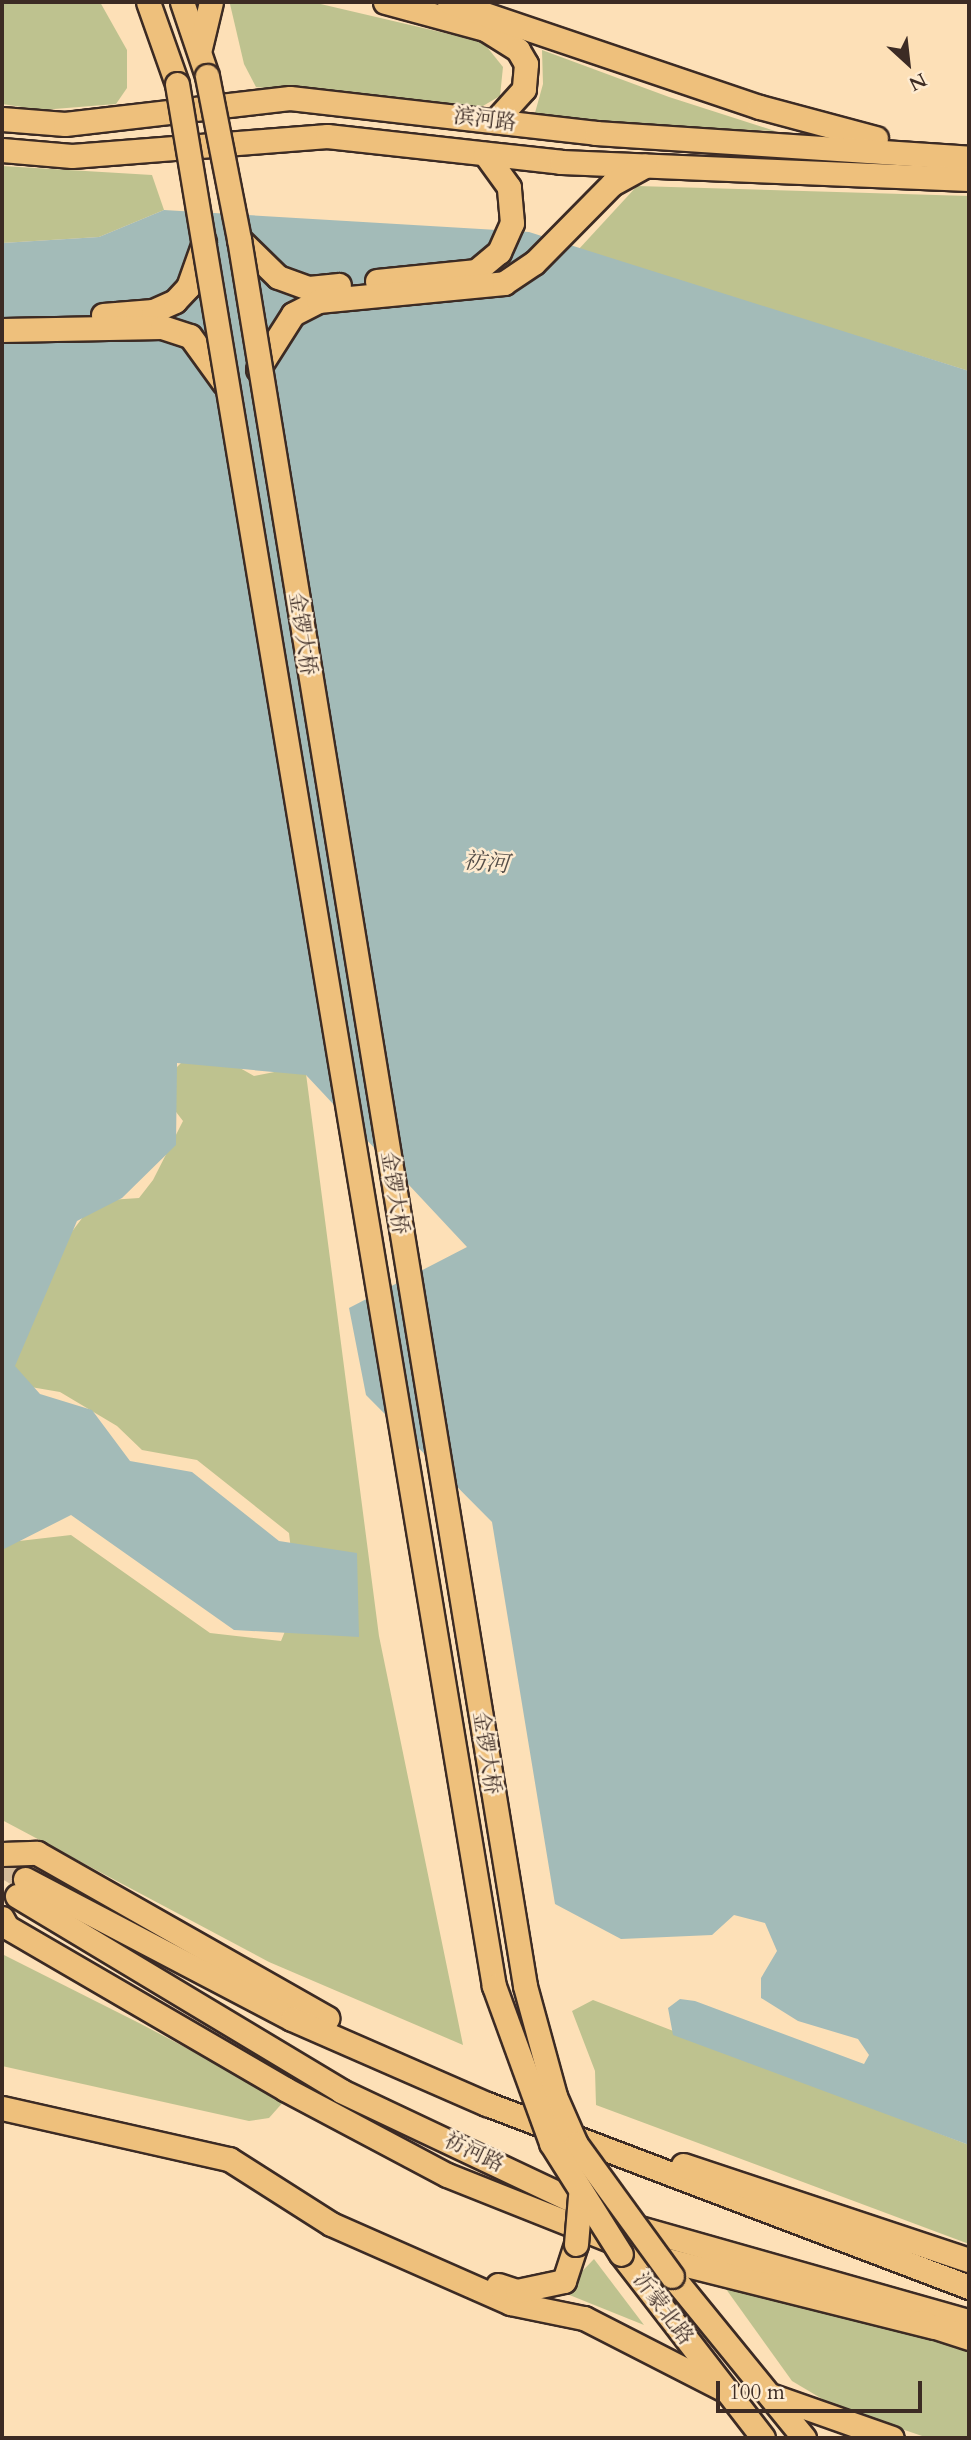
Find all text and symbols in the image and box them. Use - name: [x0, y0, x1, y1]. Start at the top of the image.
- north arrow: [873, 28, 943, 98]
- text: N: [904, 66, 931, 97]
- street label: 滨河路: [452, 104, 518, 136]
- street label: 金锣大桥: [283, 591, 321, 677]
- water label: 祊河: [462, 847, 510, 879]
- street label: 金锣大桥: [375, 1150, 413, 1236]
- street label: 金锣大桥: [467, 1710, 505, 1796]
- street label: 祊河路: [440, 2128, 508, 2178]
- street label: 沂蒙北路: [628, 2268, 698, 2350]
- scale bar: [719, 2366, 926, 2410]
- text: 100 m: [729, 2378, 785, 2407]

